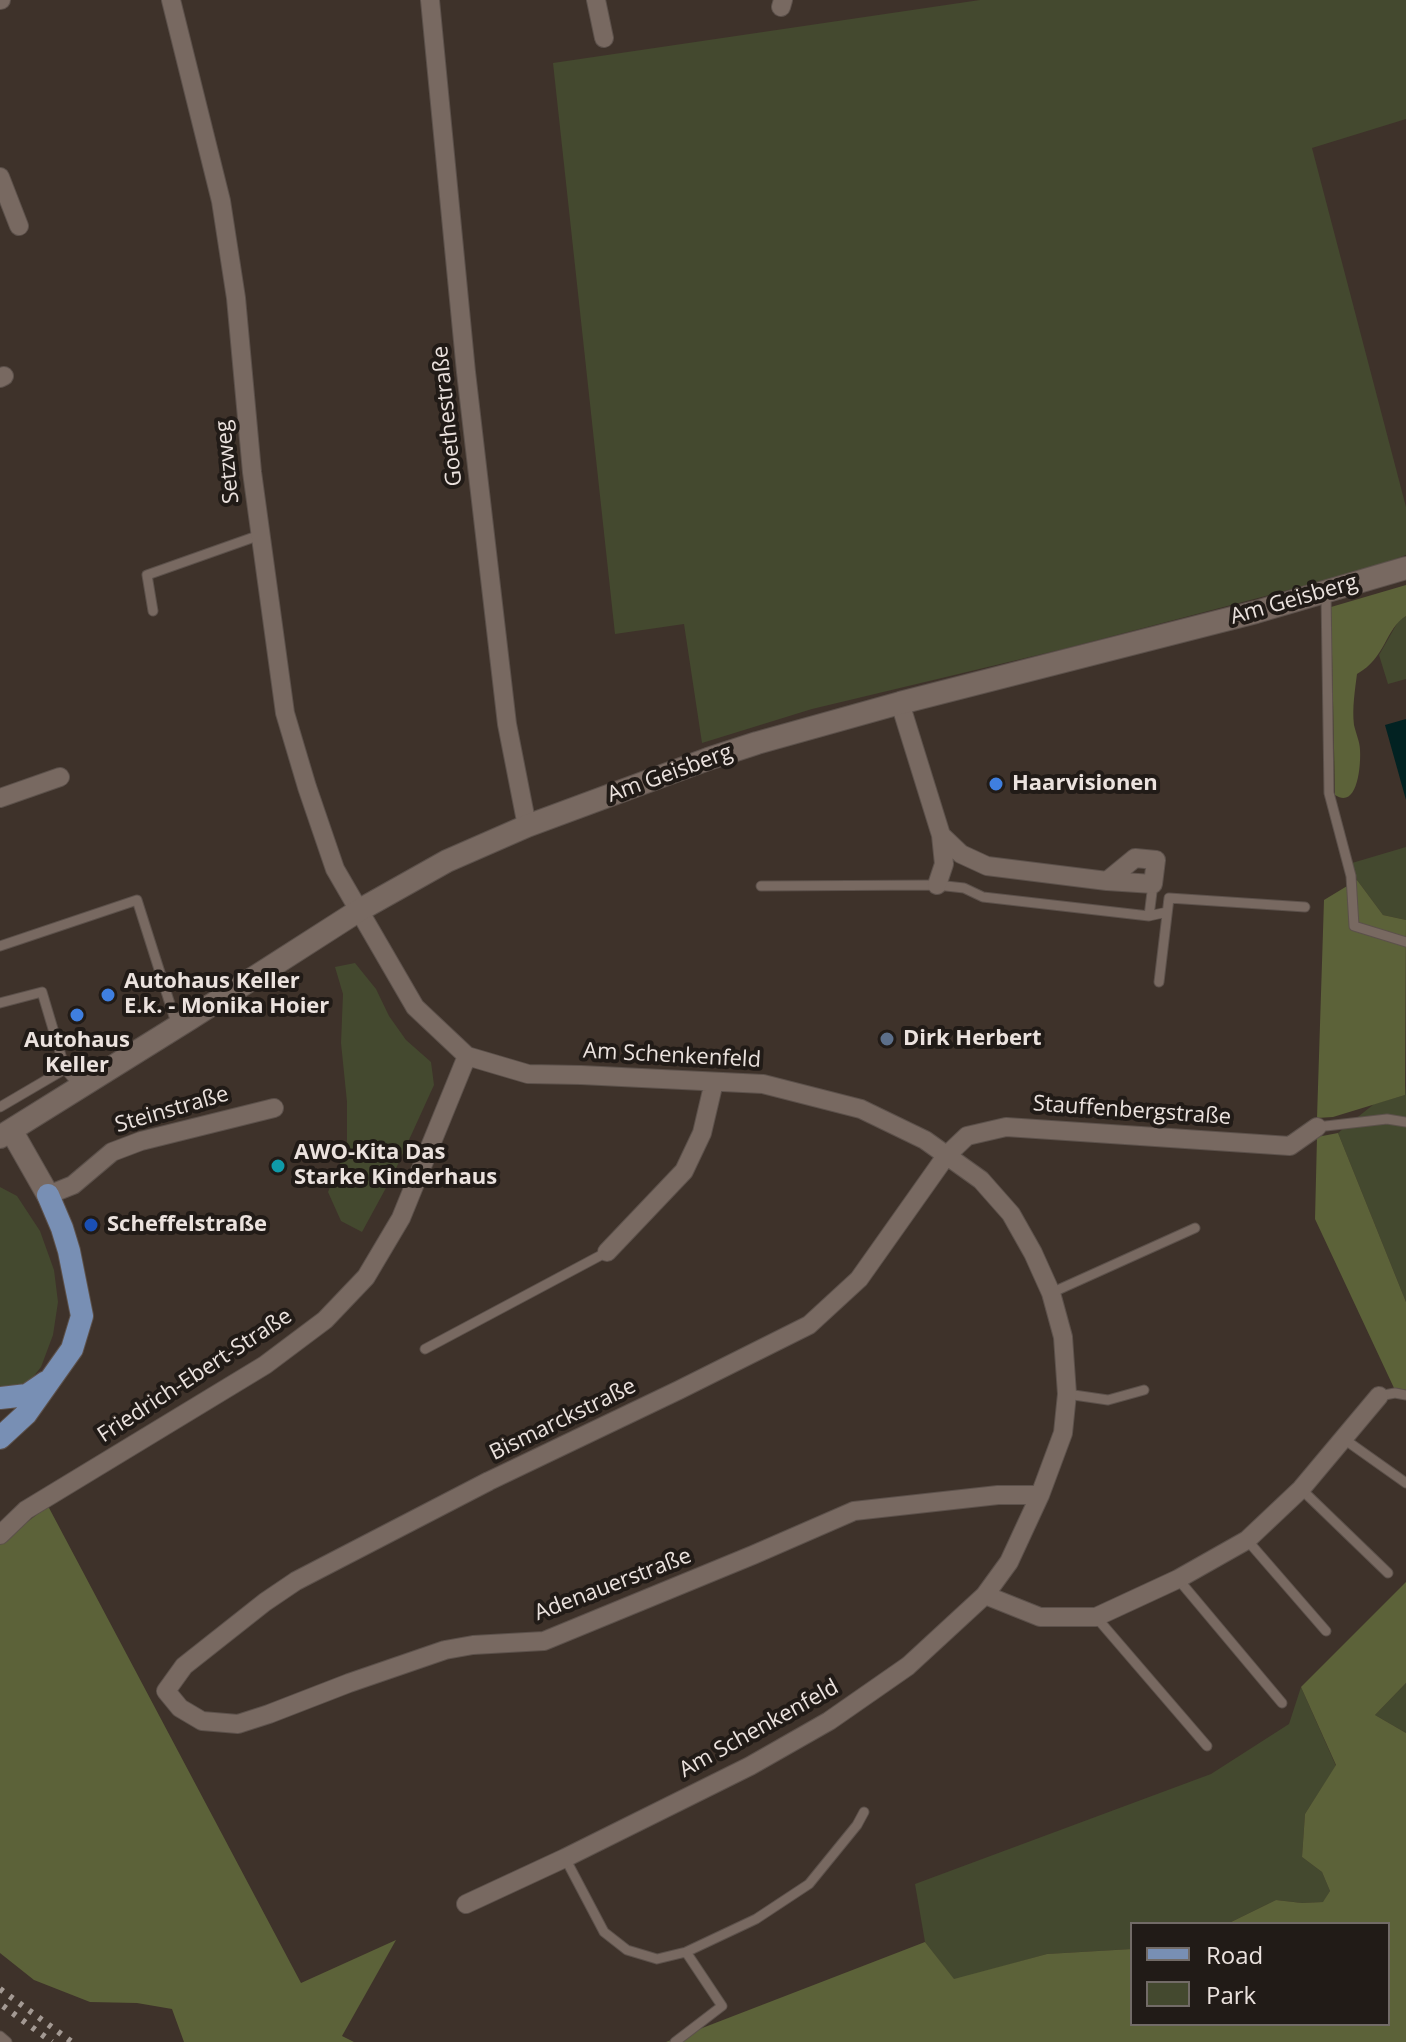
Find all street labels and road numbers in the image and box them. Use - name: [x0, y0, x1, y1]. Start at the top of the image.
- street label: Goethestraße: [428, 345, 468, 487]
- street label: Setzweg: [210, 419, 246, 505]
- street label: Am Geisberg: [1227, 569, 1361, 631]
- street label: Am Geisberg: [604, 739, 736, 809]
- street label: Am Schenkenfeld: [582, 1038, 762, 1074]
- street label: Steinstraße: [112, 1081, 232, 1139]
- street label: Stauffenbergstraße: [1032, 1091, 1232, 1131]
- street label: Friedrich-Ebert-Straße: [93, 1303, 297, 1449]
- street label: Bismarckstraße: [486, 1373, 640, 1467]
- street label: Adenauerstraße: [531, 1543, 695, 1627]
- street label: Am Schenkenfeld: [675, 1674, 843, 1784]

